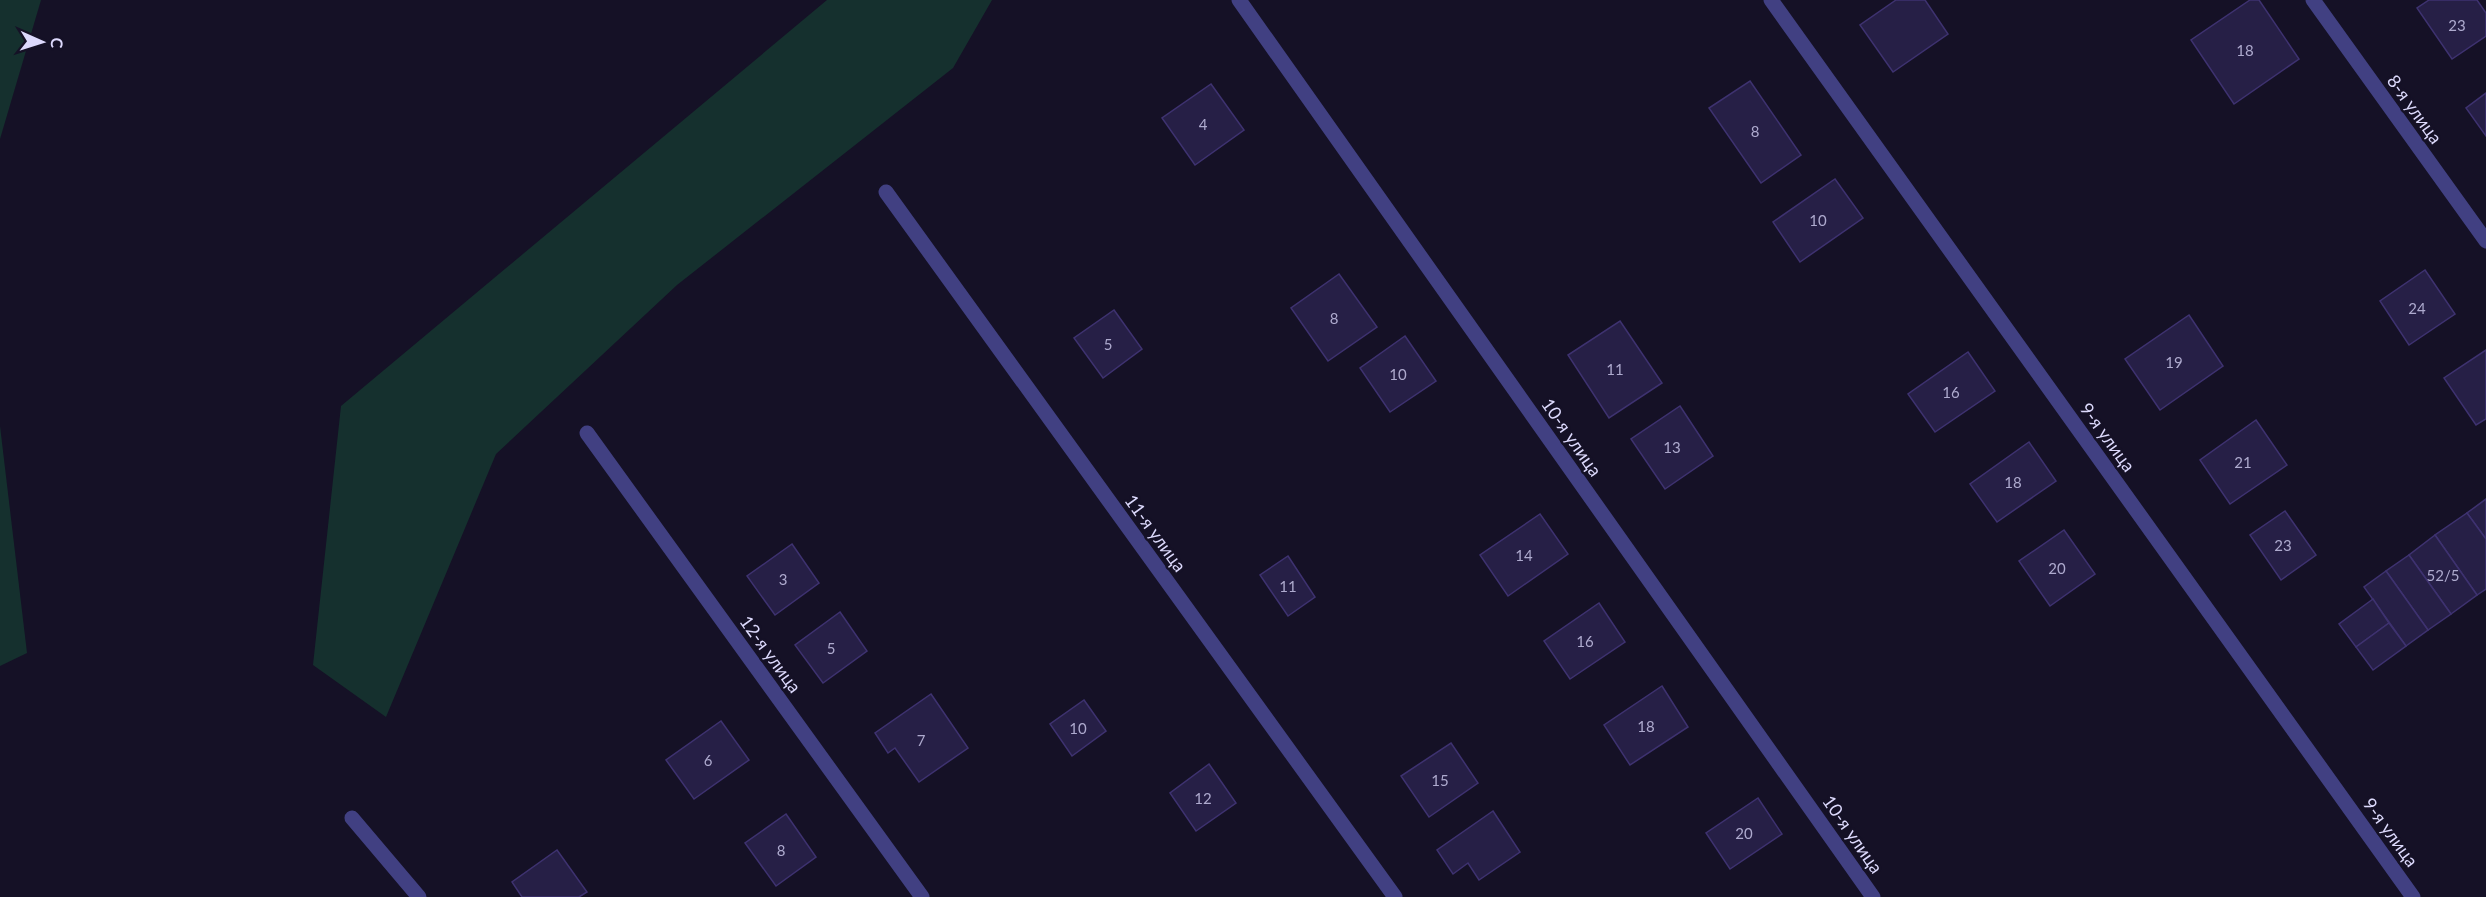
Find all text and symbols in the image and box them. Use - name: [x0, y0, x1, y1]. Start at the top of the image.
- north arrow: [12, 12, 72, 72]
- house number: 23: [2448, 16, 2466, 34]
- text: С: [48, 37, 67, 49]
- house number: 18: [2236, 41, 2254, 59]
- street label: 8-я улица: [2383, 70, 2447, 148]
- house number: 4: [1199, 115, 1208, 133]
- house number: 8: [1751, 122, 1759, 140]
- house number: 10: [1809, 211, 1827, 229]
- house number: 24: [2408, 299, 2426, 317]
- house number: 8: [1330, 309, 1338, 327]
- house number: 5: [1104, 335, 1112, 353]
- house number: 19: [2165, 353, 2183, 371]
- house number: 11: [1606, 360, 1624, 378]
- house number: 10: [1389, 365, 1407, 383]
- house number: 16: [1942, 383, 1960, 401]
- street label: 10-я улица: [1537, 394, 1607, 480]
- street label: 9-я улица: [2076, 398, 2140, 476]
- house number: 13: [1663, 438, 1681, 456]
- house number: 21: [2234, 453, 2252, 471]
- house number: 18: [2004, 473, 2022, 491]
- street label: 11-я улица: [1121, 490, 1191, 576]
- house number: 23: [2274, 536, 2292, 554]
- house number: 14: [1515, 546, 1533, 564]
- house number: 20: [2048, 559, 2066, 577]
- house number: 52/5: [2427, 566, 2459, 584]
- house number: 3: [779, 570, 787, 588]
- house number: 11: [1279, 577, 1297, 595]
- street label: 12-я улица: [736, 611, 806, 697]
- house number: 16: [1576, 632, 1594, 650]
- house number: 5: [827, 639, 835, 657]
- house number: 18: [1637, 717, 1655, 735]
- house number: 10: [1069, 719, 1087, 737]
- house number: 7: [917, 731, 926, 749]
- house number: 6: [704, 751, 713, 769]
- house number: 15: [1431, 771, 1449, 789]
- house number: 12: [1194, 789, 1212, 807]
- street label: 10-я улица: [1818, 791, 1888, 877]
- street label: 9-я улица: [2359, 793, 2423, 871]
- house number: 20: [1735, 824, 1753, 842]
- house number: 8: [777, 841, 785, 859]

